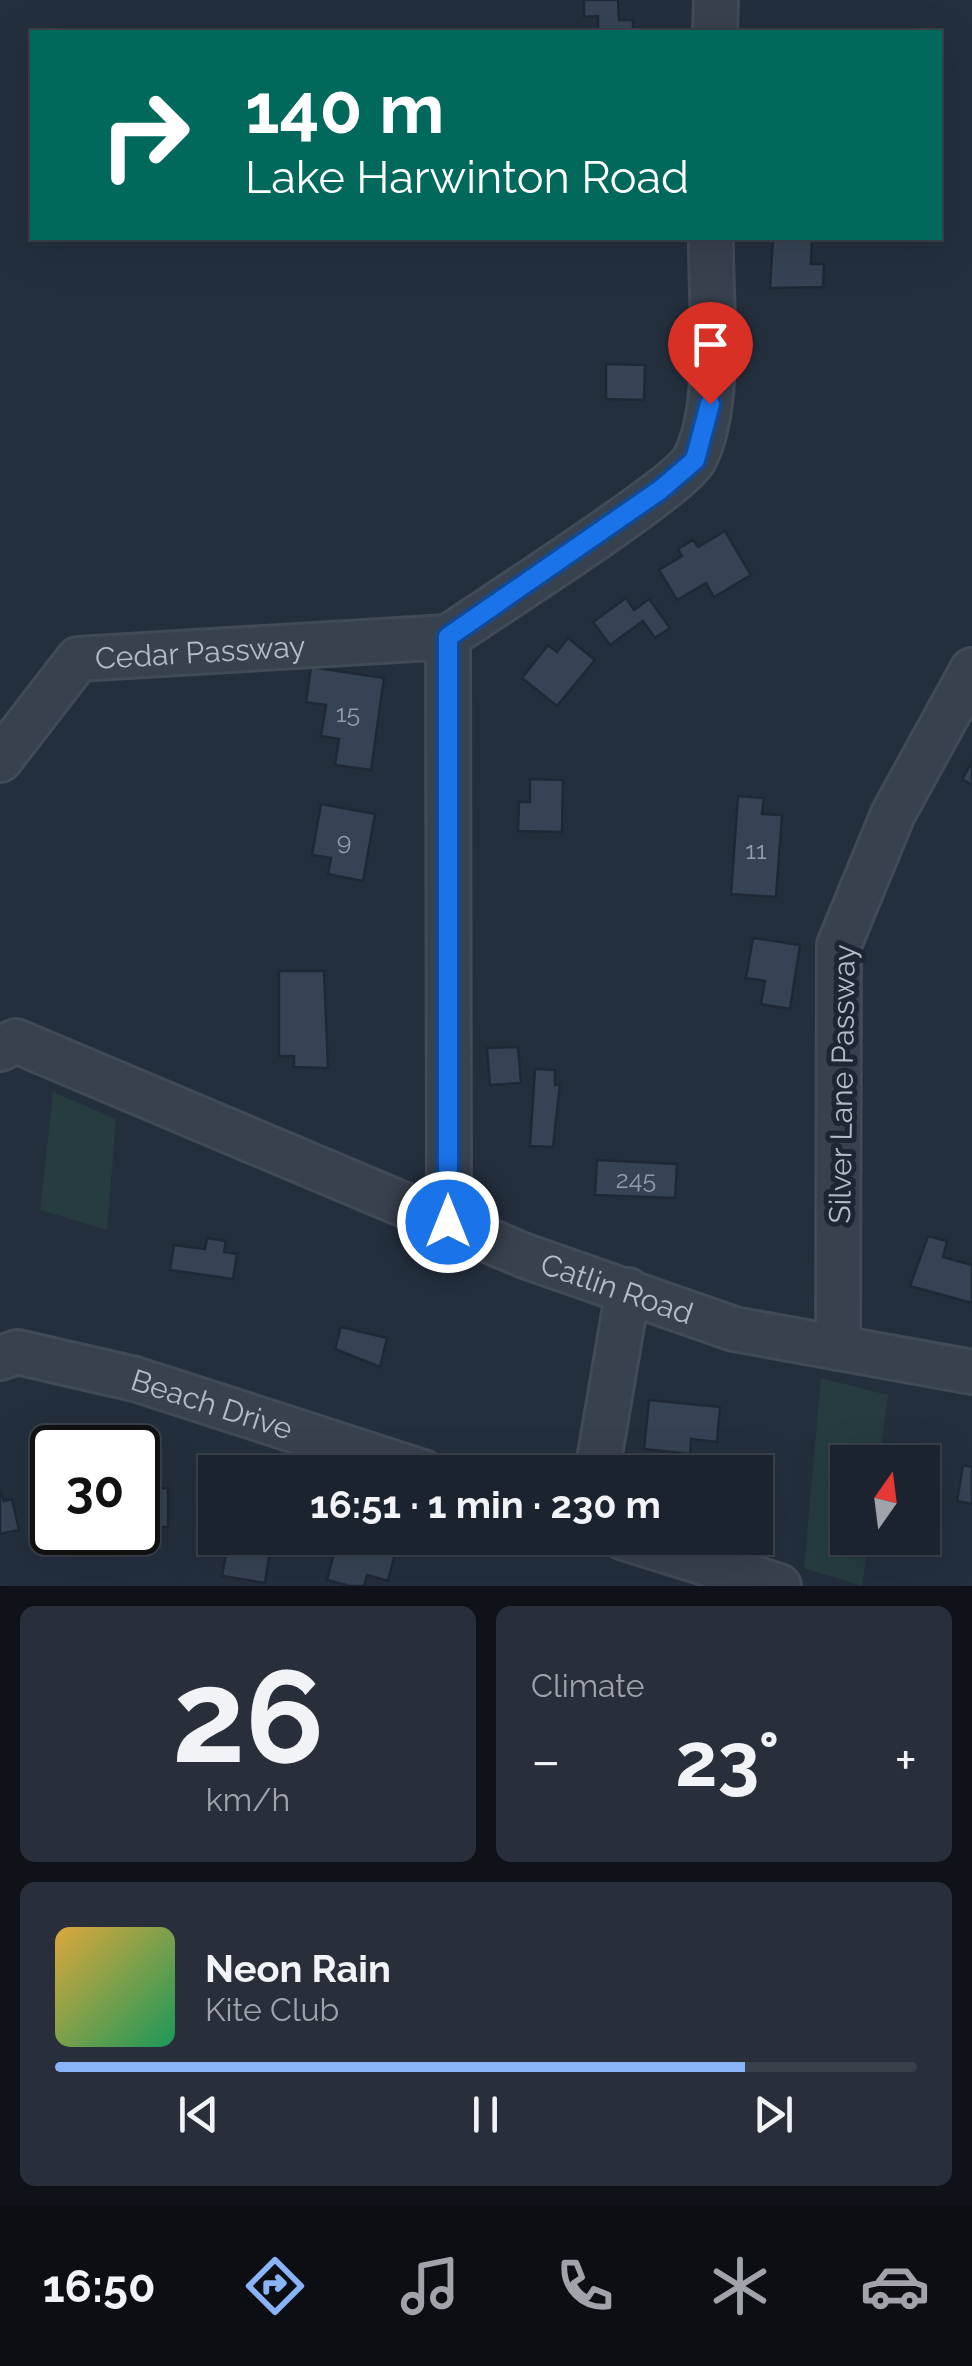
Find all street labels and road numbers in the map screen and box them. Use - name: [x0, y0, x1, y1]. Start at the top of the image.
- street label: Cedar Passway: [94, 628, 306, 675]
- street label: Silver Lane Passway: [822, 944, 862, 1224]
- street label: Catlin Road: [536, 1245, 698, 1331]
- street label: Beach Drive: [127, 1362, 297, 1446]

